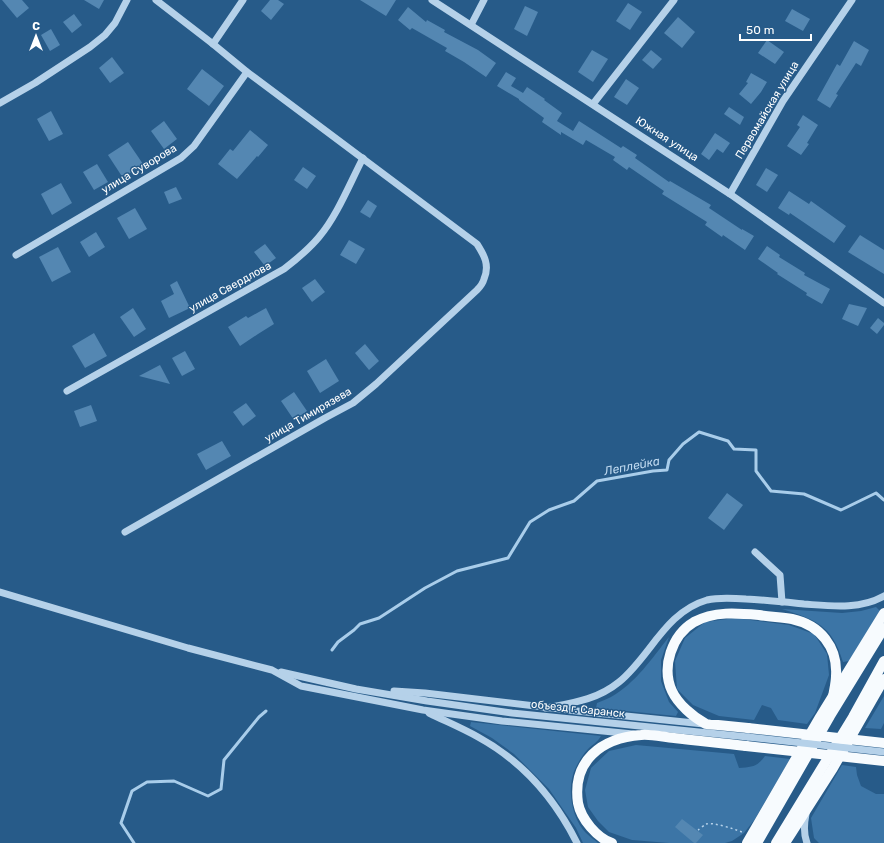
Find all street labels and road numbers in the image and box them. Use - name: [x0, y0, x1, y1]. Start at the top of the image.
- street label: Первомайская улица: [733, 59, 801, 161]
- street label: Южная улица: [633, 114, 701, 164]
- street label: улица Суворова: [99, 141, 179, 197]
- street label: улица Свердлова: [187, 259, 273, 315]
- street label: улица Тимирязева: [262, 385, 354, 445]
- street label: объезд г. Саранск: [531, 698, 626, 720]

